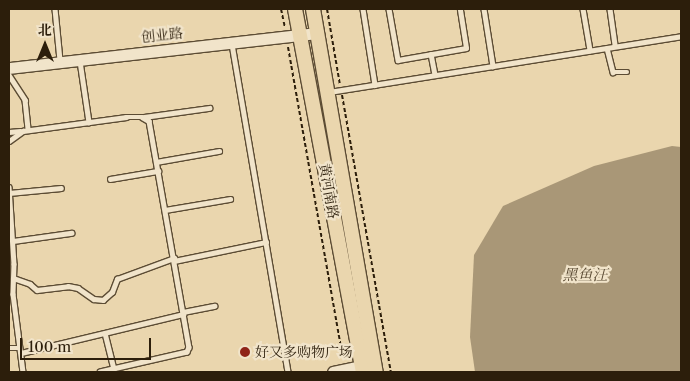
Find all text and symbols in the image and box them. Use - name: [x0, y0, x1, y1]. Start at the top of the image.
- north arrow: [20, 20, 70, 70]
- text: 北: [38, 21, 52, 39]
- street label: 创业路: [140, 24, 184, 46]
- street label: 黄河南路: [316, 162, 342, 220]
- water label: 黑鱼汪: [563, 266, 607, 284]
- scale bar: [22, 328, 154, 360]
- text: 100 m: [28, 337, 71, 356]
- place label: 好又多购物广场: [255, 344, 353, 360]
- marker: 好又多购物广场: [239, 346, 251, 358]

